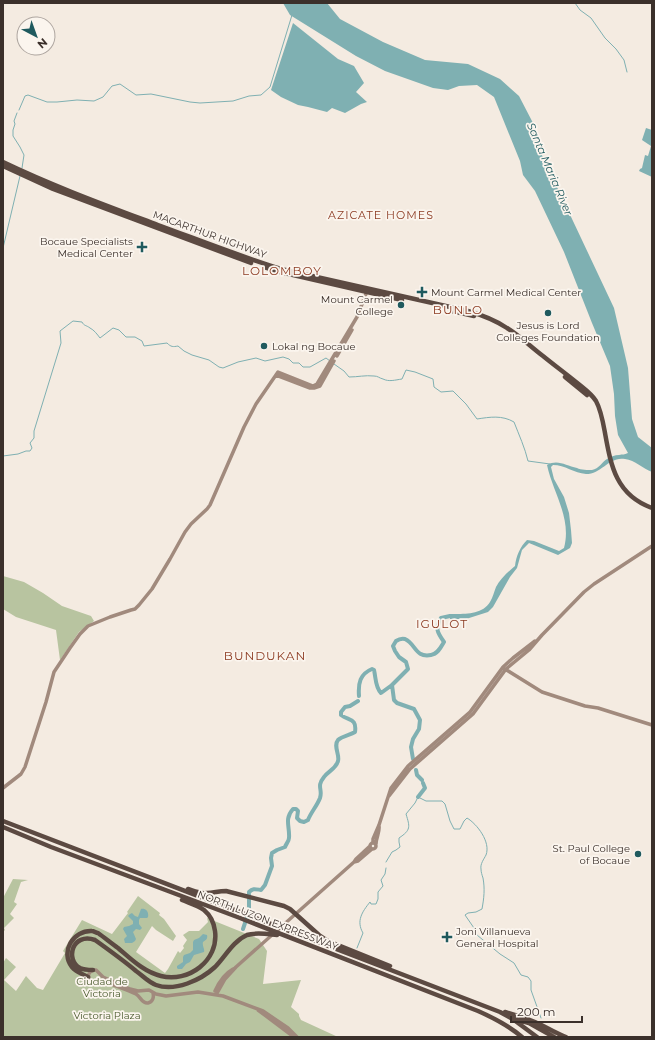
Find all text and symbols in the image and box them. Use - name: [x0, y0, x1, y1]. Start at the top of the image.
- north arrow: [16, 16, 56, 56]
- text: N: [35, 35, 51, 52]
- water label: Santa Maria River: [524, 120, 576, 218]
- street label: MACARTHUR HIGHWAY: [151, 208, 269, 261]
- district label: AZICATE HOMES: [328, 208, 434, 222]
- place label: Bocaue Specialists Medical Center: [40, 235, 133, 260]
- marker: Bocaue Specialists Medical Center: [136, 241, 148, 253]
- district label: LOLOMBOY: [242, 263, 322, 278]
- marker: Mount Carmel Medical Center: [416, 286, 428, 298]
- place label: Mount Carmel Medical Center: [431, 286, 581, 299]
- place label: Mount Carmel College: [321, 293, 393, 318]
- marker: Mount Carmel College: [396, 300, 406, 310]
- district label: BUNLO: [433, 302, 483, 317]
- marker: Jesus is Lord Colleges Foundation: [543, 308, 553, 318]
- place label: Jesus is Lord Colleges Foundation: [496, 319, 600, 344]
- place label: Lokal ng Bocaue: [272, 340, 356, 353]
- marker: Lokal ng Bocaue: [259, 341, 269, 351]
- district label: IGULOT: [416, 616, 468, 631]
- district label: BUNDUKAN: [224, 648, 306, 663]
- place label: St. Paul College of Bocaue: [553, 842, 630, 867]
- marker: St. Paul College of Bocaue: [633, 849, 643, 859]
- street label: NORTH LUZON EXPRESSWAY: [196, 888, 341, 954]
- place label: Joni Villanueva General Hospital: [455, 925, 539, 950]
- marker: Joni Villanueva General Hospital: [441, 931, 453, 943]
- park label: Ciudad de Victoria: [76, 975, 128, 1000]
- scale bar: [511, 998, 582, 1024]
- text: 200 m: [517, 1004, 556, 1019]
- park label: Victoria Plaza: [73, 1009, 141, 1022]

